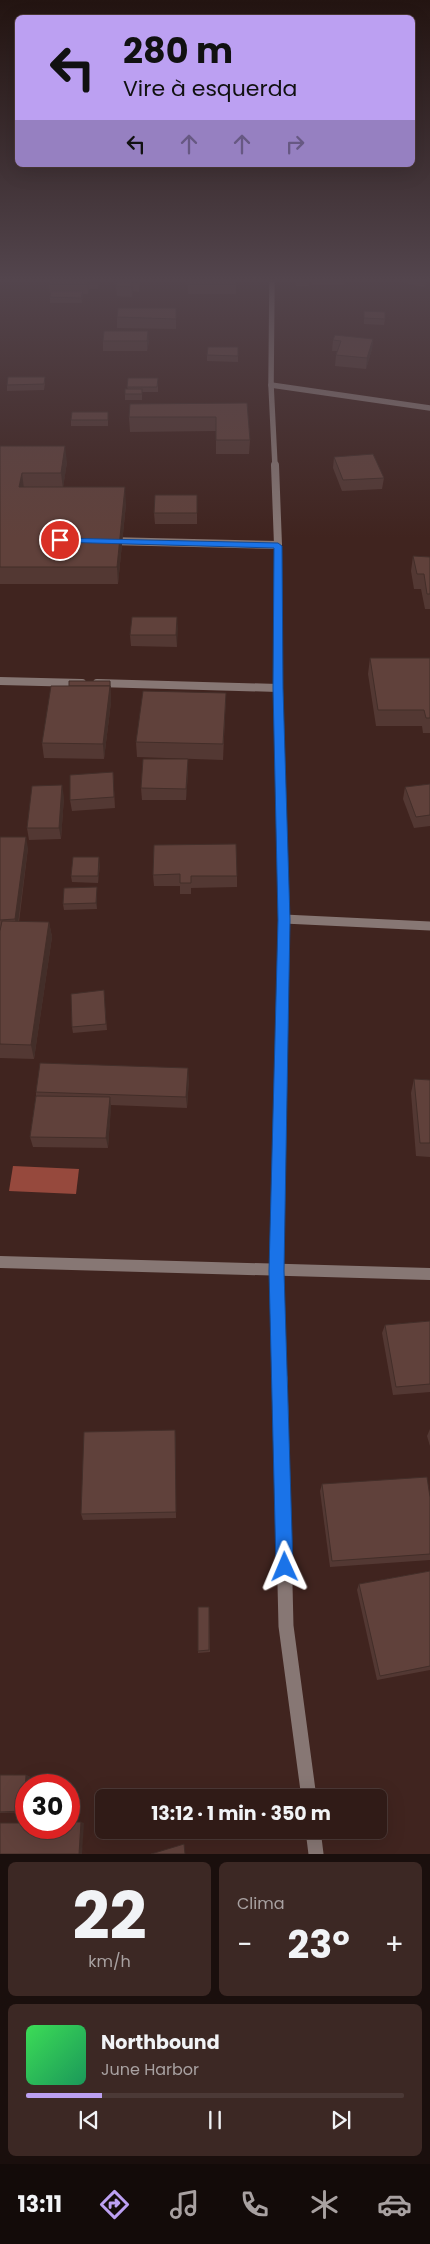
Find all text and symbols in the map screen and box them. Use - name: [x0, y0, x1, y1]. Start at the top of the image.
- text: 280 m: [123, 26, 233, 75]
- icon: left: [40, 35, 105, 100]
- text: Vire à esquerda: [123, 73, 297, 104]
- icon: left: [122, 130, 150, 158]
- icon: ahead: [175, 130, 203, 158]
- icon: ahead: [228, 130, 256, 158]
- icon: right: [281, 130, 309, 158]
- pin: [39, 519, 81, 561]
- icon: arrive: [46, 526, 74, 554]
- position arrow: [258, 1540, 310, 1592]
- speed limit sign: 30: [15, 1774, 80, 1839]
- text: 13:12 · 1 min · 350 m: [151, 1800, 331, 1827]
- text: 22: [72, 1871, 147, 1962]
- text: Clima: [237, 1892, 285, 1915]
- text: 23°: [288, 1918, 350, 1971]
- text: −: [237, 1925, 252, 1964]
- text: +: [385, 1925, 404, 1964]
- text: km/h: [88, 1950, 131, 1973]
- text: Northbound: [101, 2029, 220, 2056]
- text: June Harbor: [101, 2058, 199, 2081]
- icon: previous: [75, 2106, 103, 2134]
- icon: pause: [201, 2106, 229, 2134]
- icon: next: [327, 2106, 355, 2134]
- icon: directions: [97, 2187, 132, 2222]
- icon: music: [167, 2187, 202, 2222]
- icon: phone: [237, 2187, 272, 2222]
- icon: climate: [307, 2187, 342, 2222]
- icon: car: [377, 2187, 412, 2222]
- text: 13:11: [18, 2189, 62, 2220]

